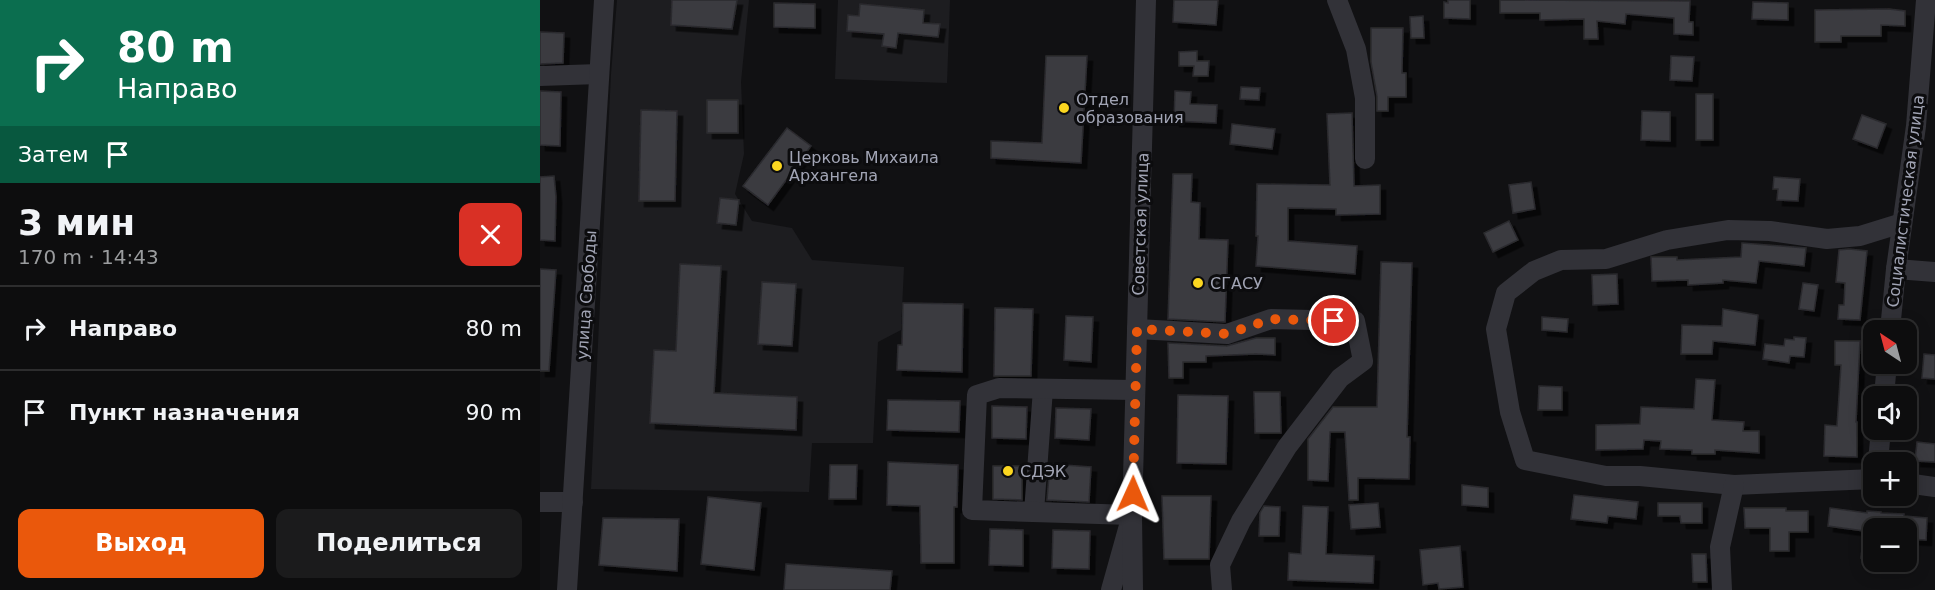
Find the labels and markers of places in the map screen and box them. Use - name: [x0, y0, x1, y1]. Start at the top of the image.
- place label: Отдел образования: [1076, 90, 1184, 127]
- marker: Отдел образования: [1057, 101, 1071, 115]
- place label: Церковь Михаила Архангела: [789, 148, 939, 185]
- marker: Церковь Михаила Архангела: [770, 159, 784, 173]
- place label: СГАСУ: [1210, 274, 1263, 293]
- marker: СГАСУ: [1191, 276, 1205, 290]
- pin: [1308, 295, 1359, 346]
- place label: СДЭК: [1020, 462, 1067, 481]
- marker: СДЭК: [1001, 464, 1015, 478]

